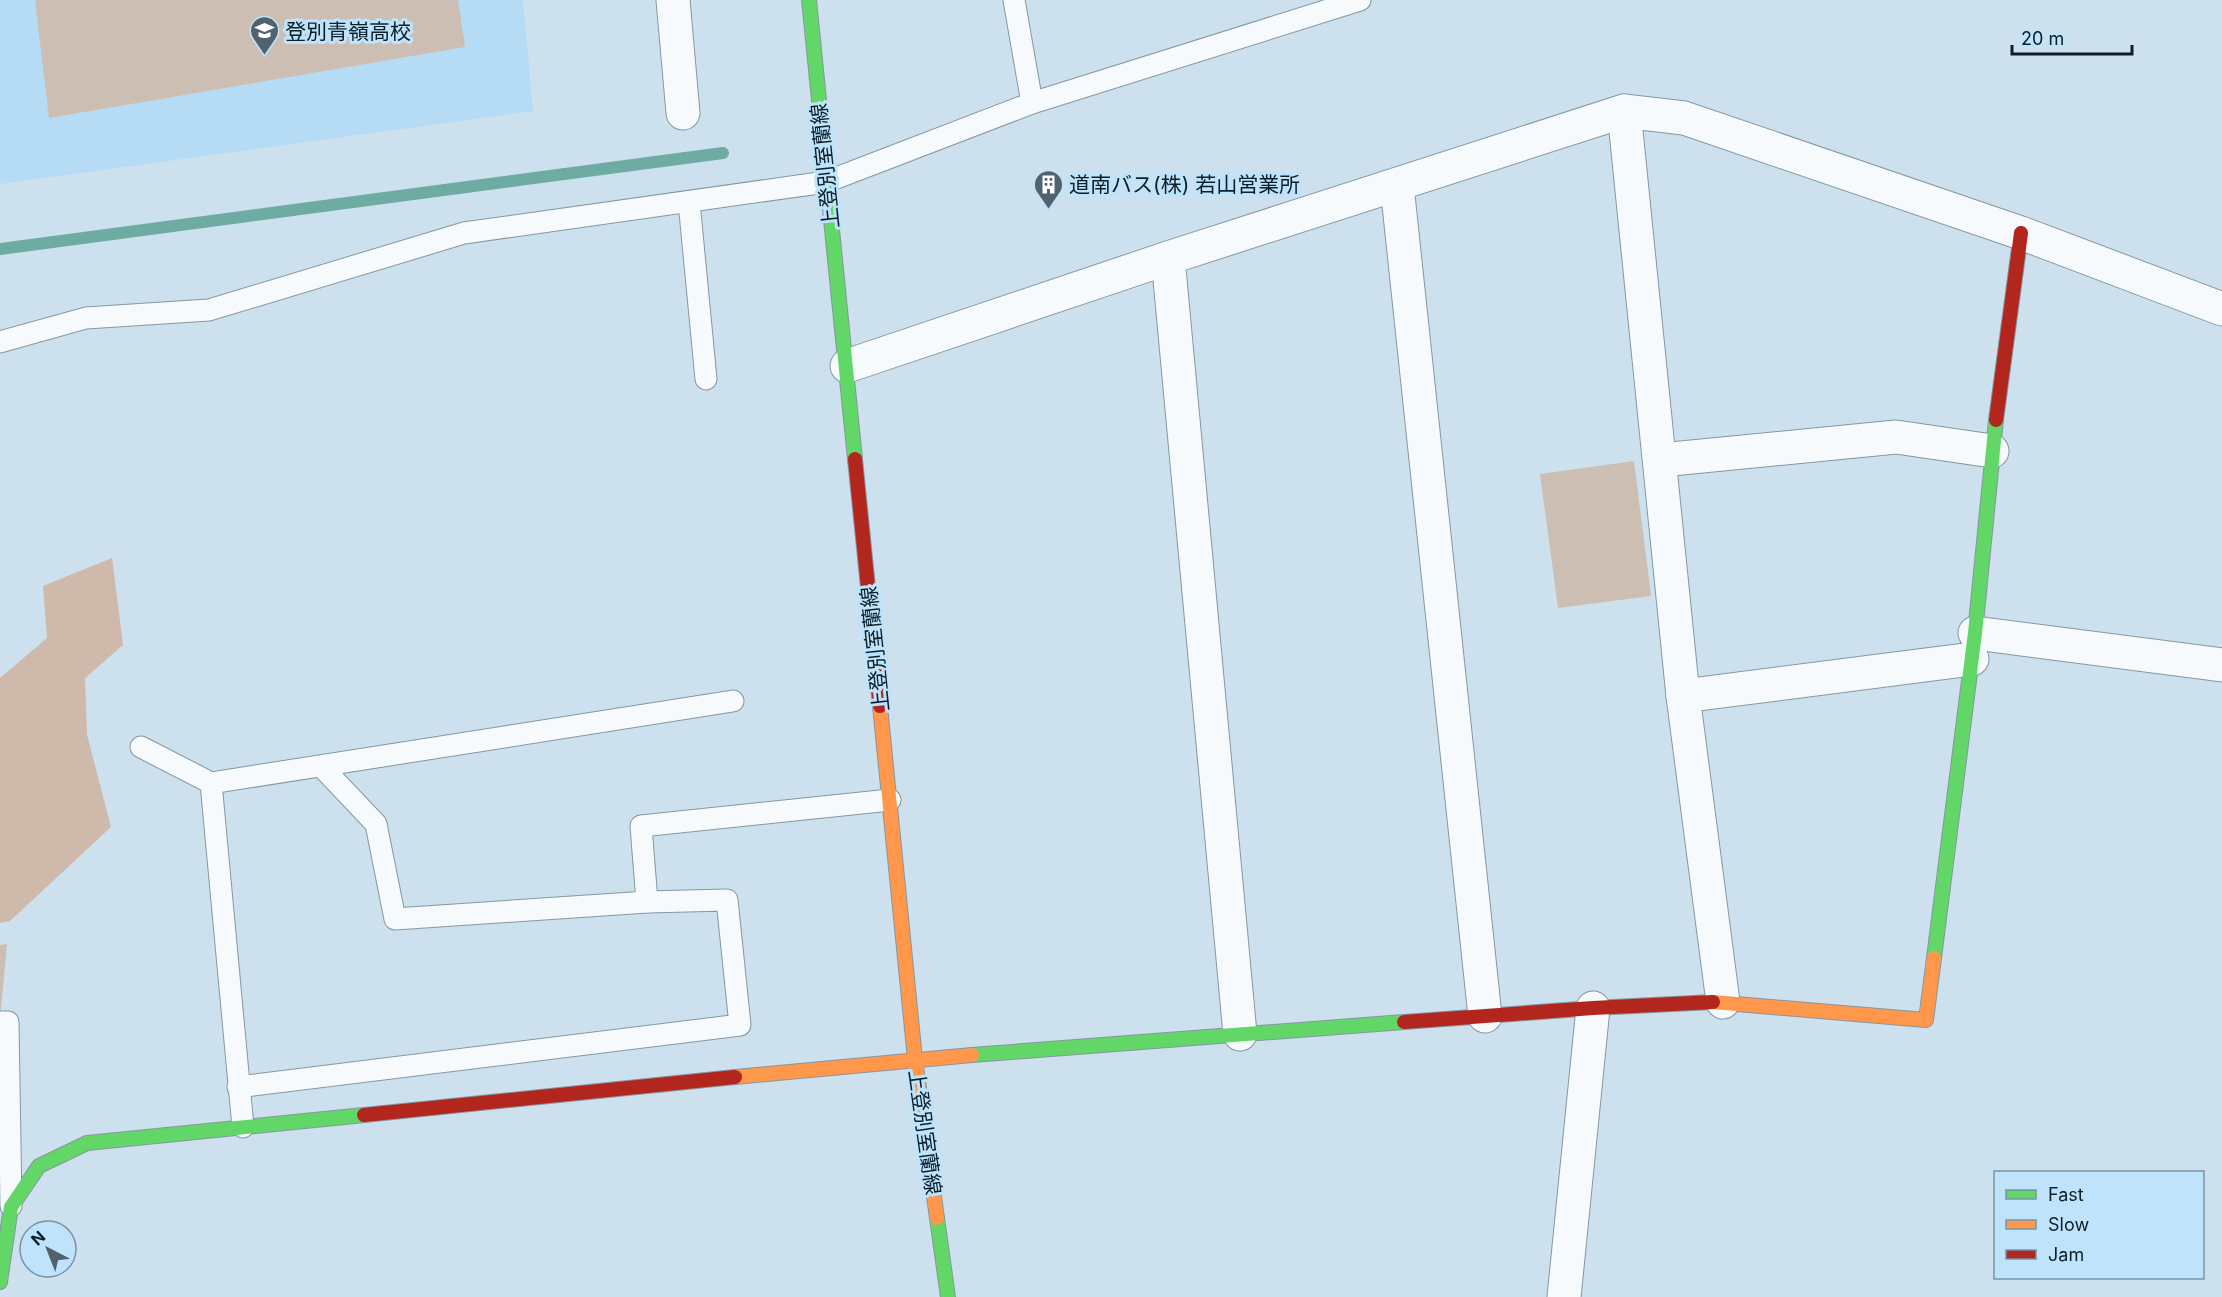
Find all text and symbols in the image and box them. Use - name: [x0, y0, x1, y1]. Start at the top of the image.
- school or university icon: 登別青嶺高校: [248, 15, 280, 57]
- scale bar: [2012, 18, 2132, 56]
- place label: 登別青嶺高校: [285, 19, 411, 44]
- text: 20 m: [2021, 28, 2064, 49]
- street label: 上登別室蘭線: [806, 102, 844, 230]
- building icon: 道南バス(株) 若山営業所: [1032, 168, 1064, 210]
- place label: 道南バス(株) 若山営業所: [1069, 172, 1300, 197]
- street label: 上登別室蘭線: [856, 585, 894, 713]
- street label: 上登別室蘭線: [904, 1068, 946, 1196]
- legend: [1994, 1171, 2204, 1279]
- text: Fast: [2048, 1184, 2084, 1205]
- text: Slow: [2048, 1214, 2089, 1235]
- north arrow: [18, 1219, 78, 1279]
- text: N: [27, 1226, 49, 1249]
- text: Jam: [2048, 1244, 2084, 1265]

